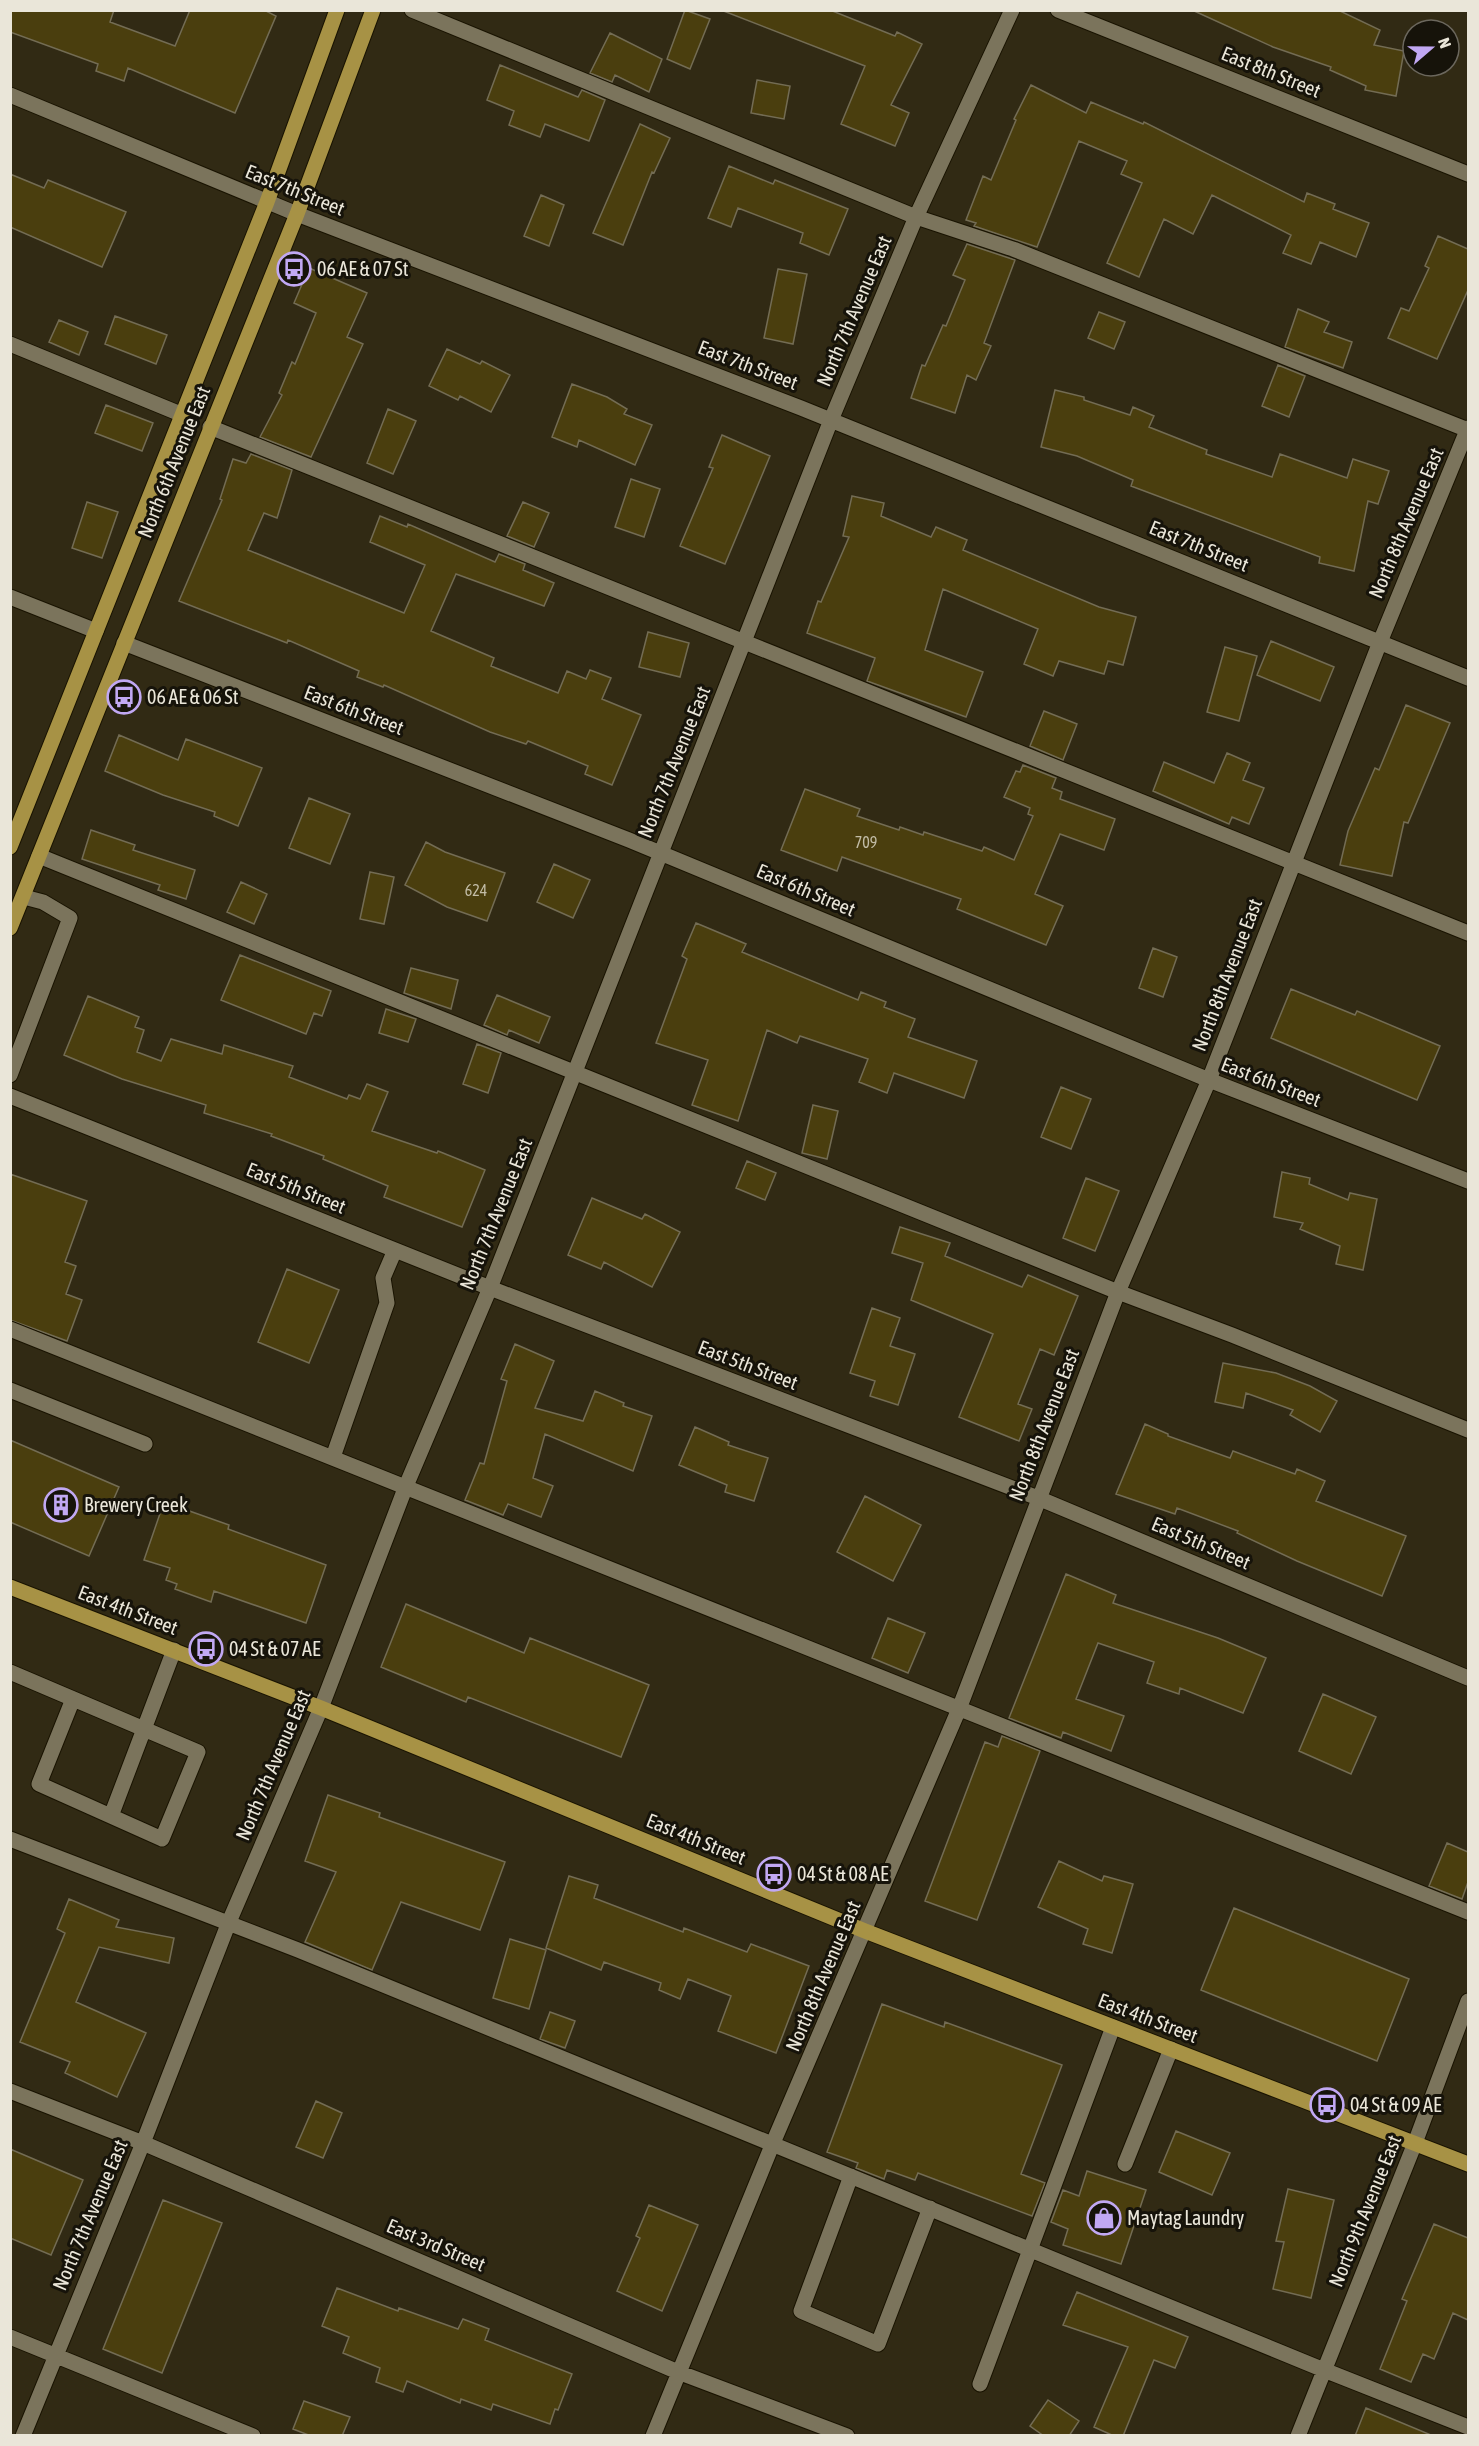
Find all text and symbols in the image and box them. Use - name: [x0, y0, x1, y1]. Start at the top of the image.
- north arrow: [1401, 18, 1461, 78]
- text: N: [1435, 35, 1455, 50]
- street label: East 8th Street: [1218, 41, 1324, 102]
- street label: East 7th Street: [242, 159, 348, 220]
- street label: North 7th Avenue East: [811, 232, 896, 390]
- bus stop icon: 06 AE & 07 St: [276, 251, 312, 287]
- place label: 06 AE & 07 St: [317, 257, 409, 280]
- street label: East 7th Street: [695, 335, 801, 394]
- street label: North 6th Avenue East: [133, 382, 215, 541]
- street label: North 8th Avenue East: [1363, 444, 1448, 602]
- street label: East 7th Street: [1146, 515, 1252, 576]
- bus stop icon: 06 AE & 06 St: [106, 679, 142, 715]
- street label: East 6th Street: [301, 680, 407, 739]
- street label: North 7th Avenue East: [633, 682, 715, 841]
- place label: 06 AE & 06 St: [147, 685, 239, 708]
- house number: 709: [855, 833, 877, 851]
- street label: East 6th Street: [753, 858, 859, 921]
- house number: 624: [465, 881, 487, 899]
- street label: North 8th Avenue East: [1187, 895, 1266, 1054]
- street label: East 6th Street: [1218, 1052, 1324, 1111]
- street label: North 7th Avenue East: [455, 1134, 537, 1293]
- street label: East 5th Street: [243, 1157, 349, 1218]
- street label: East 5th Street: [695, 1335, 801, 1394]
- street label: North 8th Avenue East: [1004, 1345, 1083, 1504]
- building icon: Brewery Creek: [43, 1487, 79, 1523]
- place label: Brewery Creek: [84, 1493, 188, 1516]
- street label: East 5th Street: [1148, 1511, 1254, 1574]
- street label: East 4th Street: [75, 1580, 181, 1639]
- bus stop icon: 04 St & 07 AE: [188, 1631, 224, 1667]
- place label: 04 St & 07 AE: [229, 1637, 321, 1660]
- street label: North 7th Avenue East: [230, 1686, 315, 1844]
- street label: East 4th Street: [643, 1808, 749, 1869]
- bus stop icon: 04 St & 08 AE: [756, 1856, 792, 1892]
- place label: 04 St & 08 AE: [797, 1862, 889, 1885]
- street label: North 8th Avenue East: [780, 1897, 865, 2055]
- street label: East 4th Street: [1095, 1988, 1201, 2047]
- bus stop icon: 04 St & 09 AE: [1309, 2087, 1345, 2123]
- place label: 04 St & 09 AE: [1350, 2093, 1442, 2116]
- street label: North 9th Avenue East: [1324, 2131, 1406, 2290]
- street label: North 7th Avenue East: [47, 2136, 132, 2294]
- shop icon: Maytag Laundry: [1086, 2200, 1122, 2236]
- place label: Maytag Laundry: [1127, 2206, 1244, 2229]
- street label: East 3rd Street: [383, 2213, 489, 2276]

